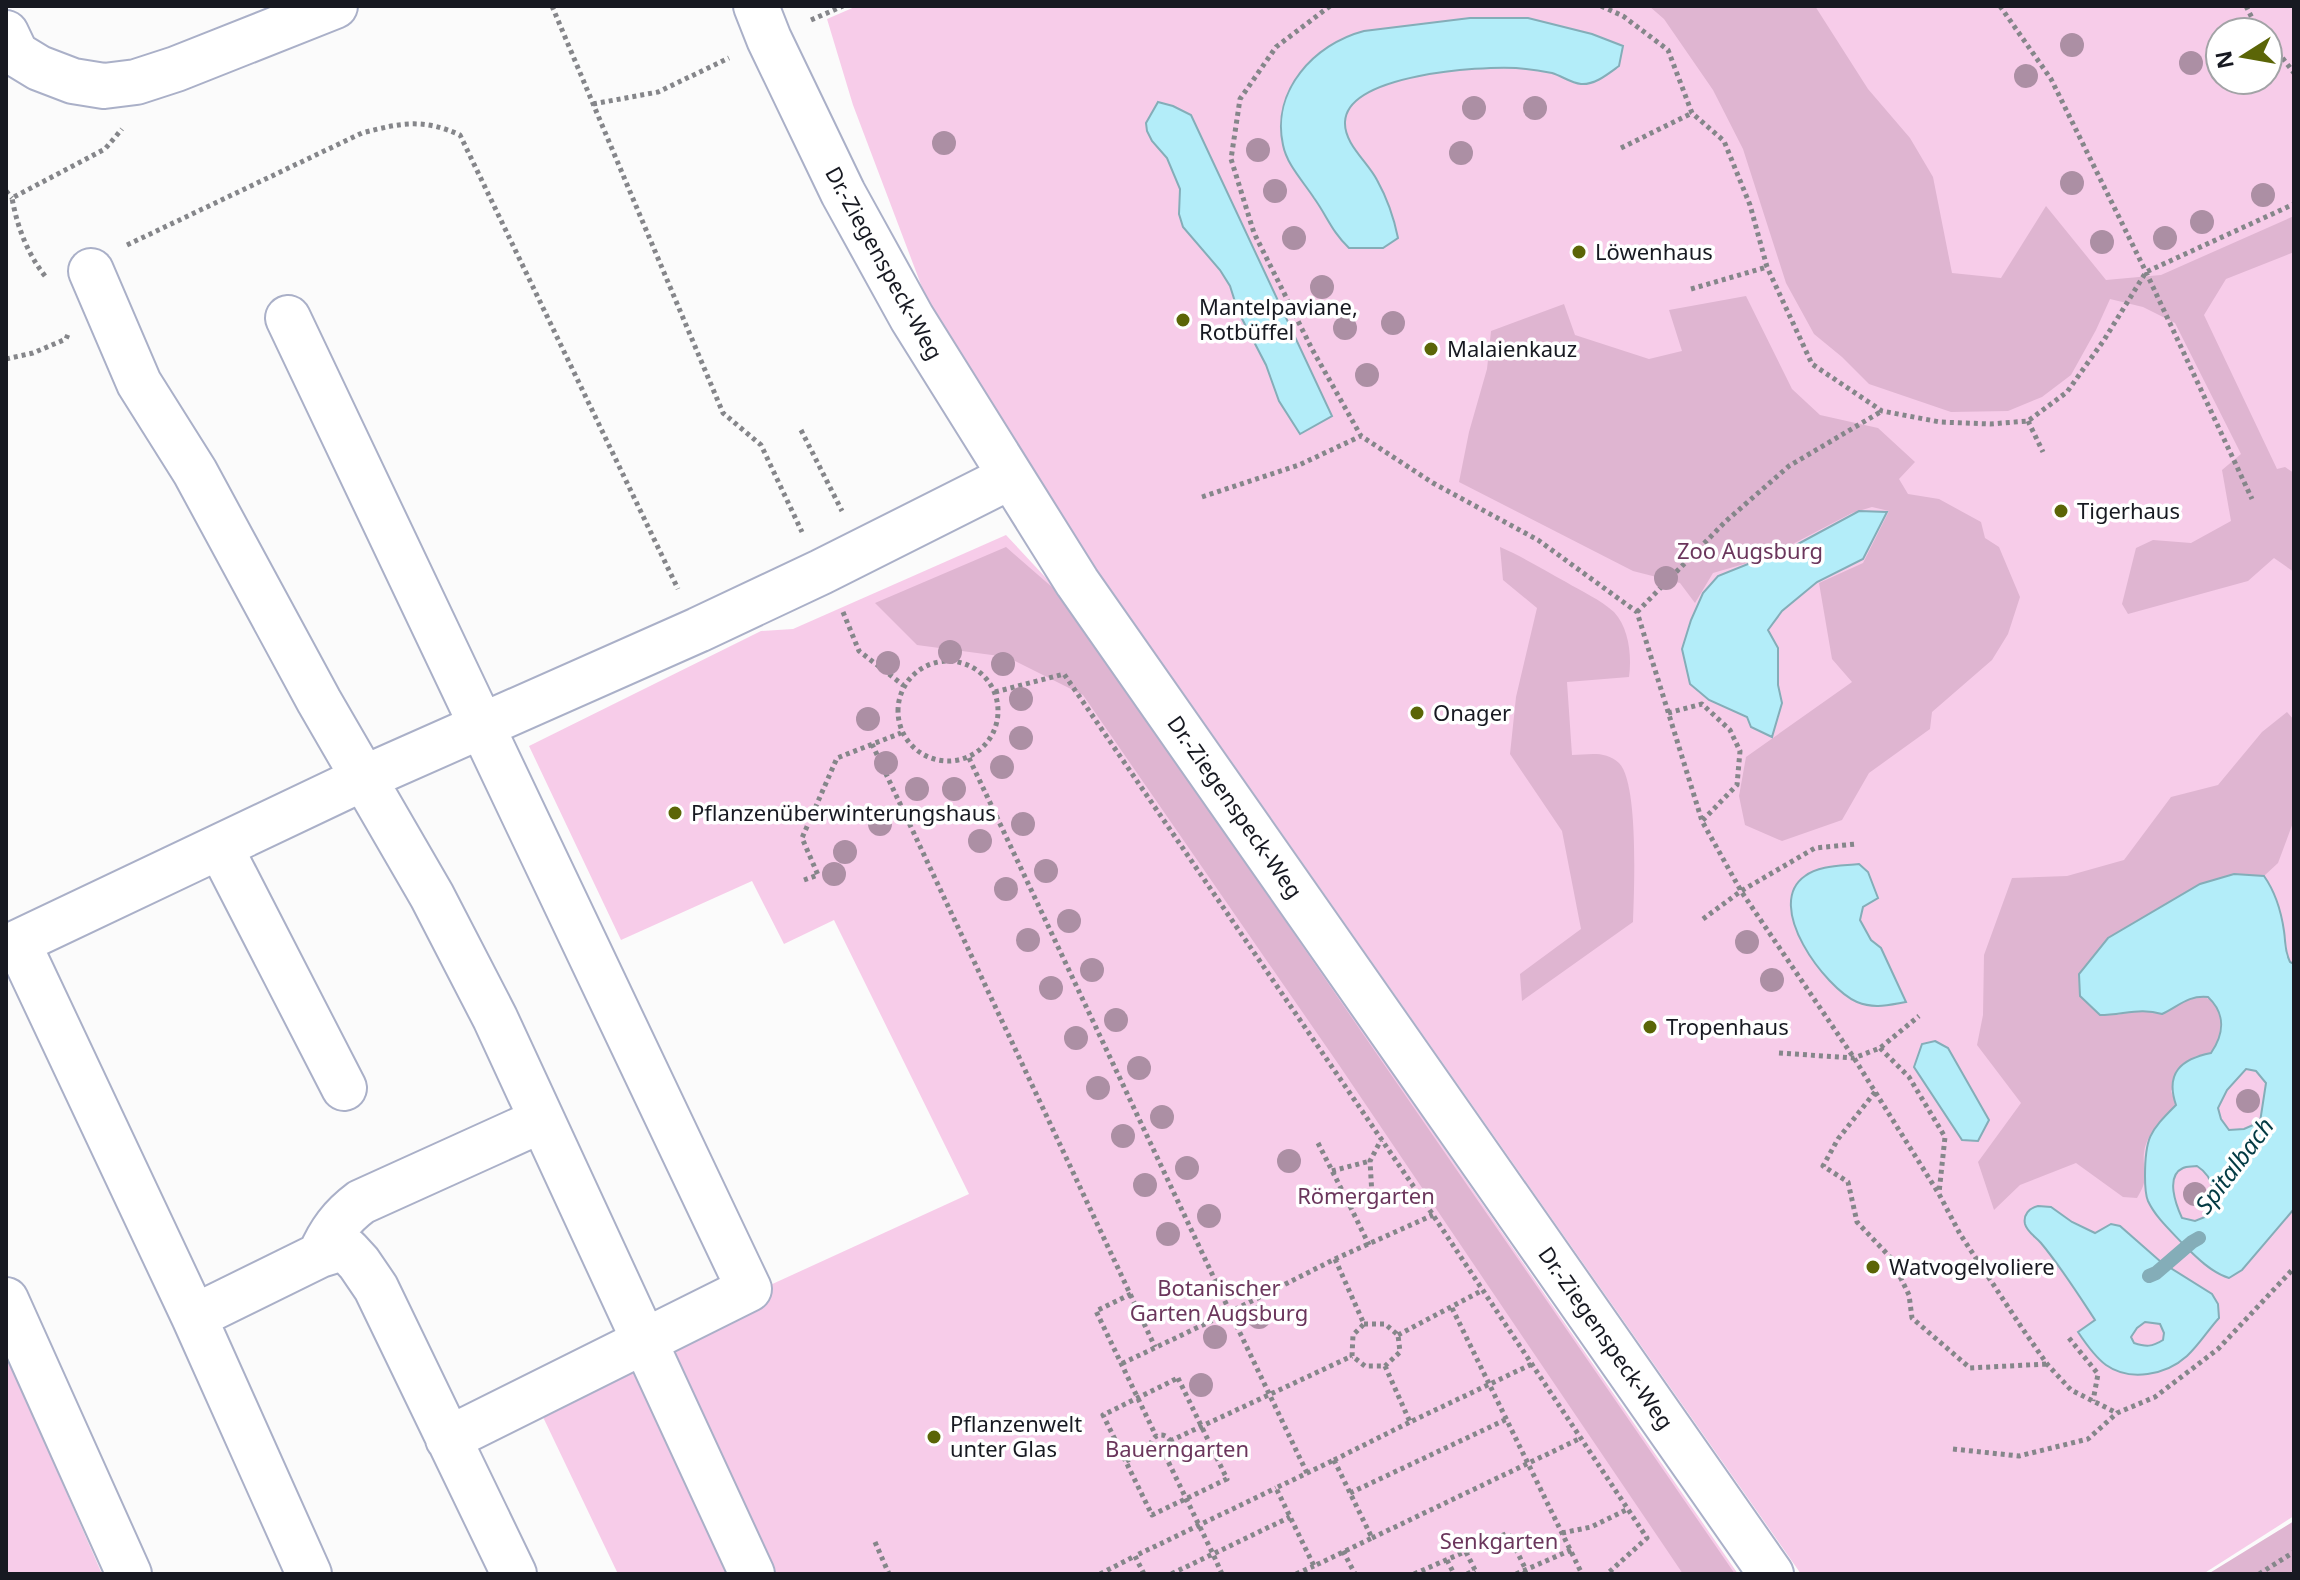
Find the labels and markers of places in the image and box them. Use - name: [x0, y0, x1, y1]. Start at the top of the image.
- place label: Löwenhaus: [1595, 236, 1713, 266]
- marker: Löwenhaus: [1570, 243, 1588, 261]
- place label: Mantelpaviane, Rotbüffel: [1199, 291, 1358, 346]
- marker: Mantelpaviane, Rotbüffel: [1174, 311, 1192, 329]
- place label: Malaienkauz: [1447, 333, 1577, 363]
- marker: Malaienkauz: [1422, 340, 1440, 358]
- place label: Tigerhaus: [2077, 495, 2180, 525]
- marker: Tigerhaus: [2052, 502, 2070, 520]
- place label: Onager: [1433, 697, 1511, 727]
- marker: Onager: [1408, 704, 1426, 722]
- place label: Pflanzenüberwinterungshaus: [691, 797, 996, 827]
- marker: Pflanzenüberwinterungshaus: [666, 804, 684, 822]
- place label: Tropenhaus: [1666, 1011, 1789, 1041]
- marker: Tropenhaus: [1641, 1018, 1659, 1036]
- place label: Watvogelvoliere: [1889, 1251, 2055, 1281]
- marker: Watvogelvoliere: [1864, 1258, 1882, 1276]
- place label: Pflanzenwelt unter Glas: [950, 1408, 1082, 1463]
- marker: Pflanzenwelt unter Glas: [925, 1428, 943, 1446]

